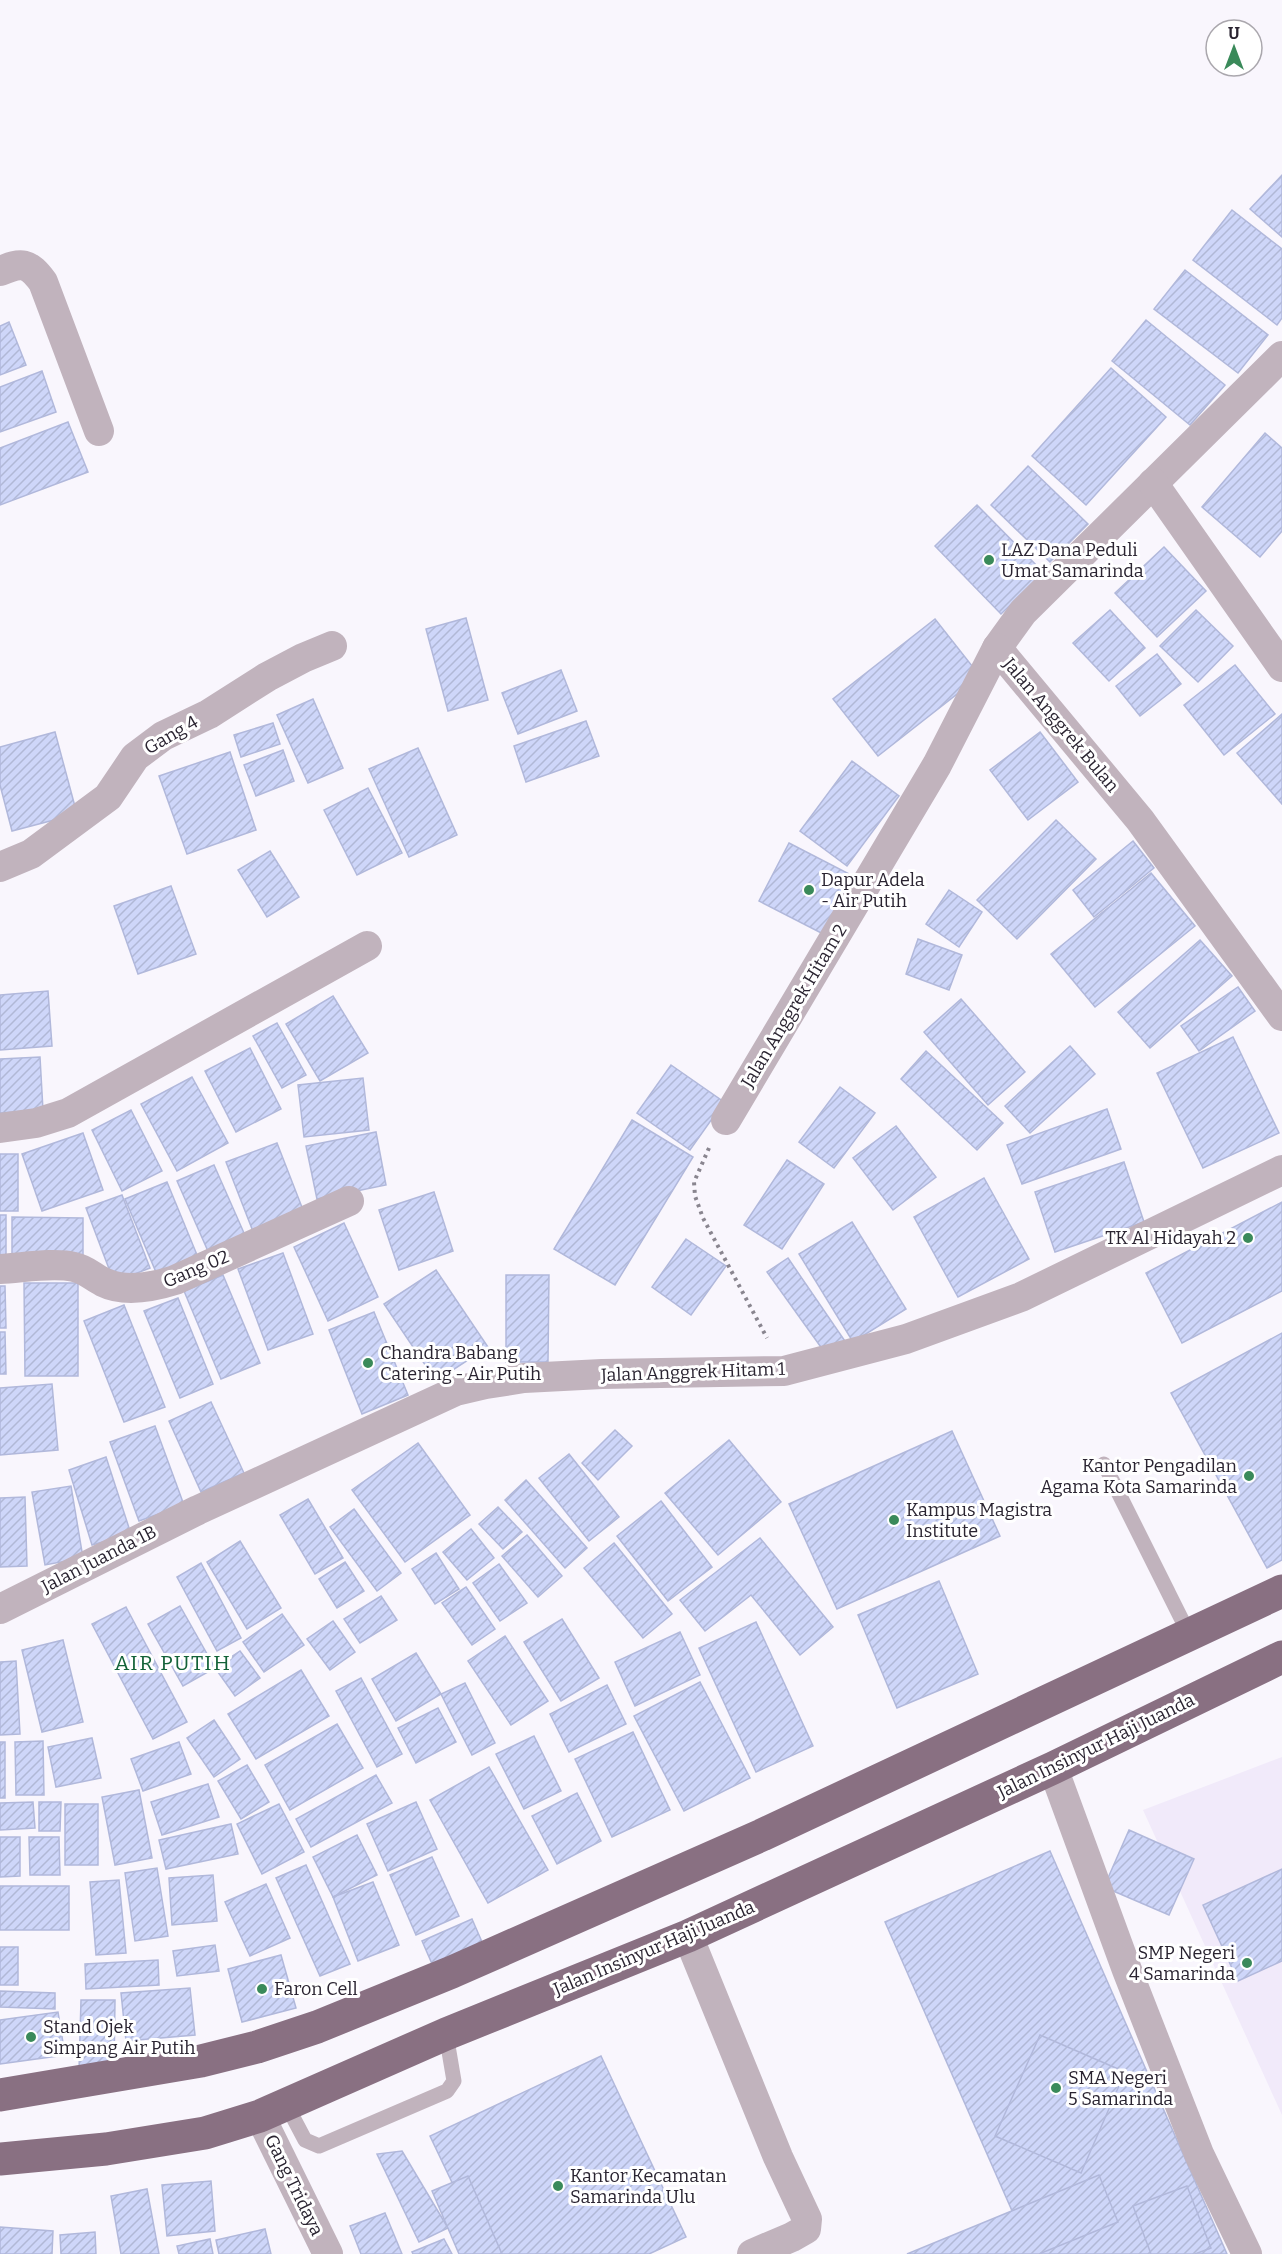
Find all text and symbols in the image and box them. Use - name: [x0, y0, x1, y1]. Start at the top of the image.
- north arrow: [1204, 18, 1264, 78]
- text: U: [1228, 24, 1240, 43]
- place label: LAZ Dana Peduli Umat Samarinda: [1001, 539, 1144, 582]
- marker: LAZ Dana Peduli Umat Samarinda: [982, 553, 996, 567]
- street label: Jalan Anggrek Bulan: [998, 652, 1124, 797]
- street label: Gang 4: [140, 711, 202, 759]
- place label: Dapur Adela - Air Putih: [821, 869, 925, 912]
- marker: Dapur Adela - Air Putih: [802, 883, 816, 897]
- street label: Jalan Anggrek Hitam 2: [736, 920, 851, 1093]
- place label: TK Al Hidayah 2: [1105, 1227, 1236, 1249]
- marker: TK Al Hidayah 2: [1241, 1231, 1255, 1245]
- street label: Gang 02: [160, 1245, 232, 1293]
- place label: Chandra Babang Catering - Air Putih: [380, 1342, 541, 1385]
- marker: Chandra Babang Catering - Air Putih: [361, 1356, 375, 1370]
- street label: Jalan Anggrek Hitam 1: [600, 1358, 786, 1386]
- place label: Kantor Pengadilan Agama Kota Samarinda: [1040, 1455, 1238, 1498]
- marker: Kantor Pengadilan Agama Kota Samarinda: [1242, 1469, 1256, 1483]
- place label: Kampus Magistra Institute: [906, 1499, 1052, 1542]
- marker: Kampus Magistra Institute: [887, 1513, 901, 1527]
- street label: Jalan Juanda 1B: [37, 1521, 160, 1598]
- district label: AIR PUTIH: [115, 1650, 231, 1676]
- street label: Jalan Insinyur Haji Juanda: [993, 1689, 1198, 1804]
- street label: Jalan Insinyur Haji Juanda: [549, 1896, 758, 2001]
- place label: SMP Negeri 4 Samarinda: [1129, 1942, 1235, 1985]
- marker: SMP Negeri 4 Samarinda: [1240, 1956, 1254, 1970]
- place label: Faron Cell: [274, 1978, 358, 2000]
- marker: Faron Cell: [255, 1982, 269, 1996]
- place label: Stand Ojek Simpang Air Putih: [43, 2016, 195, 2059]
- marker: Stand Ojek Simpang Air Putih: [24, 2030, 38, 2044]
- place label: SMA Negeri 5 Samarinda: [1068, 2067, 1173, 2110]
- marker: SMA Negeri 5 Samarinda: [1049, 2081, 1063, 2095]
- street label: Gang Tridaya: [260, 2131, 328, 2239]
- place label: Kantor Kecamatan Samarinda Ulu: [570, 2165, 727, 2208]
- marker: Kantor Kecamatan Samarinda Ulu: [551, 2179, 565, 2193]

